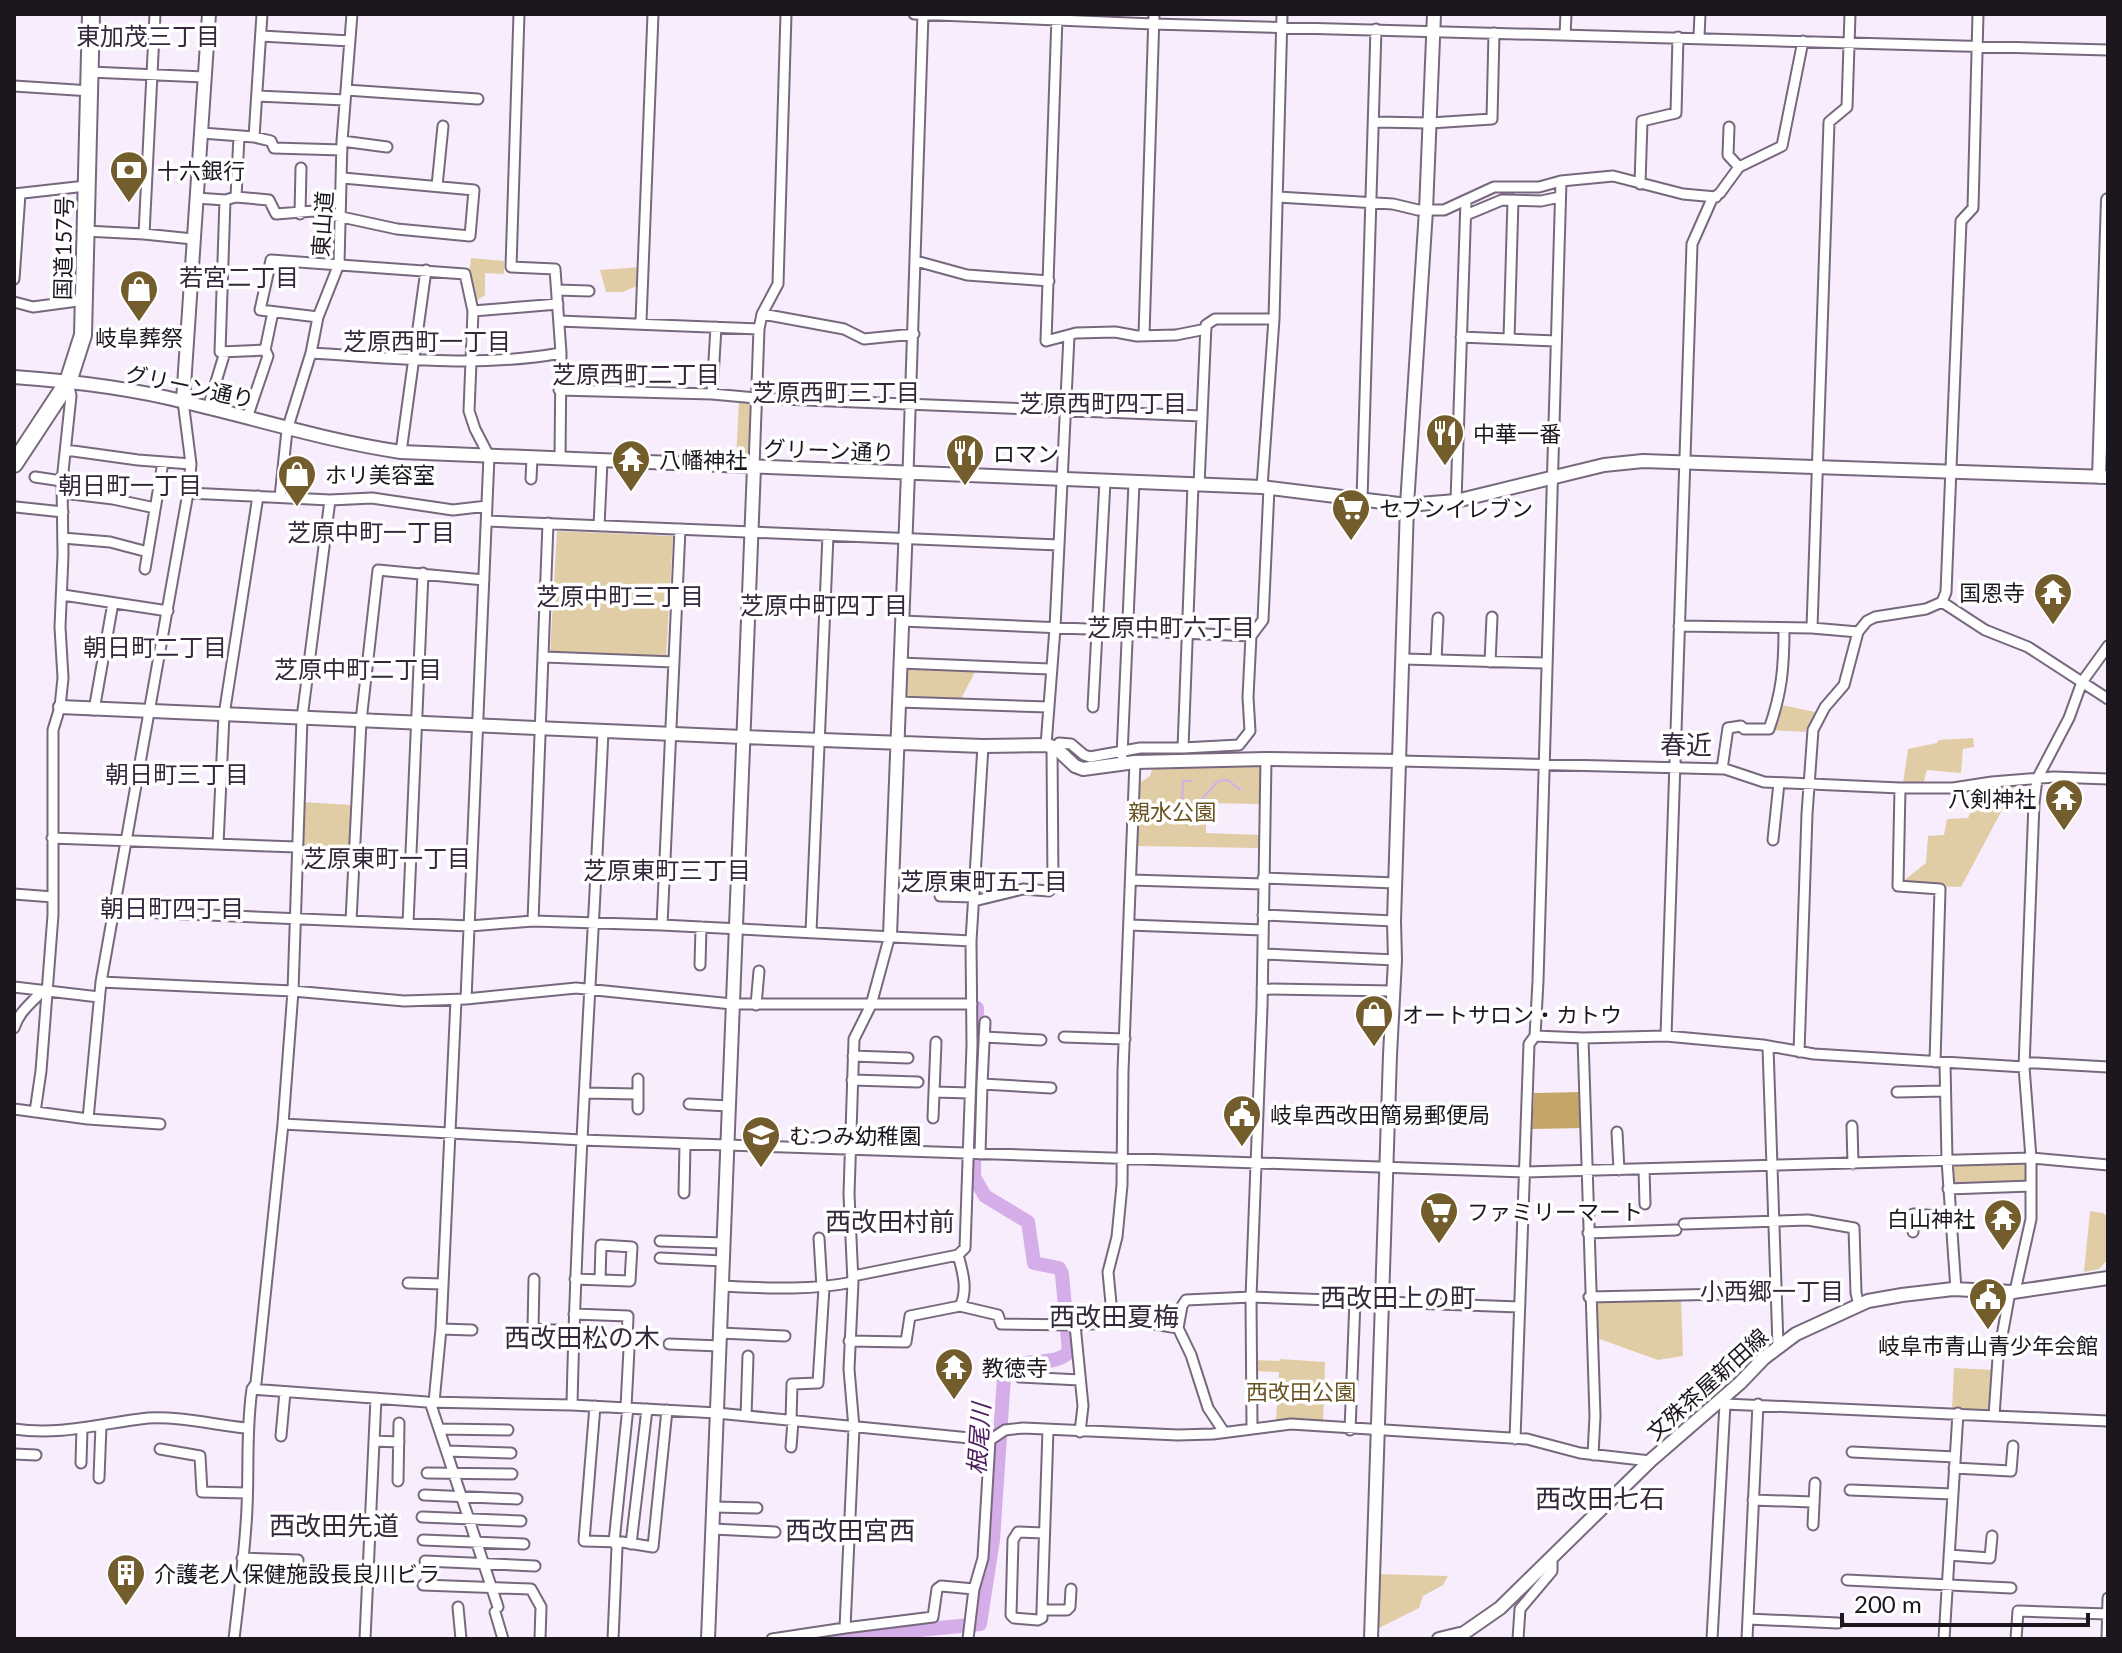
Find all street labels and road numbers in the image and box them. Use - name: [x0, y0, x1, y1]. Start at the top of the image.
- street label: 東山道: [306, 190, 338, 258]
- street label: 国道157号: [49, 196, 77, 300]
- street label: グリーン通り: [123, 359, 257, 413]
- street label: グリーン通り: [763, 434, 895, 466]
- street label: 文殊茶屋新田線: [1641, 1322, 1773, 1446]

